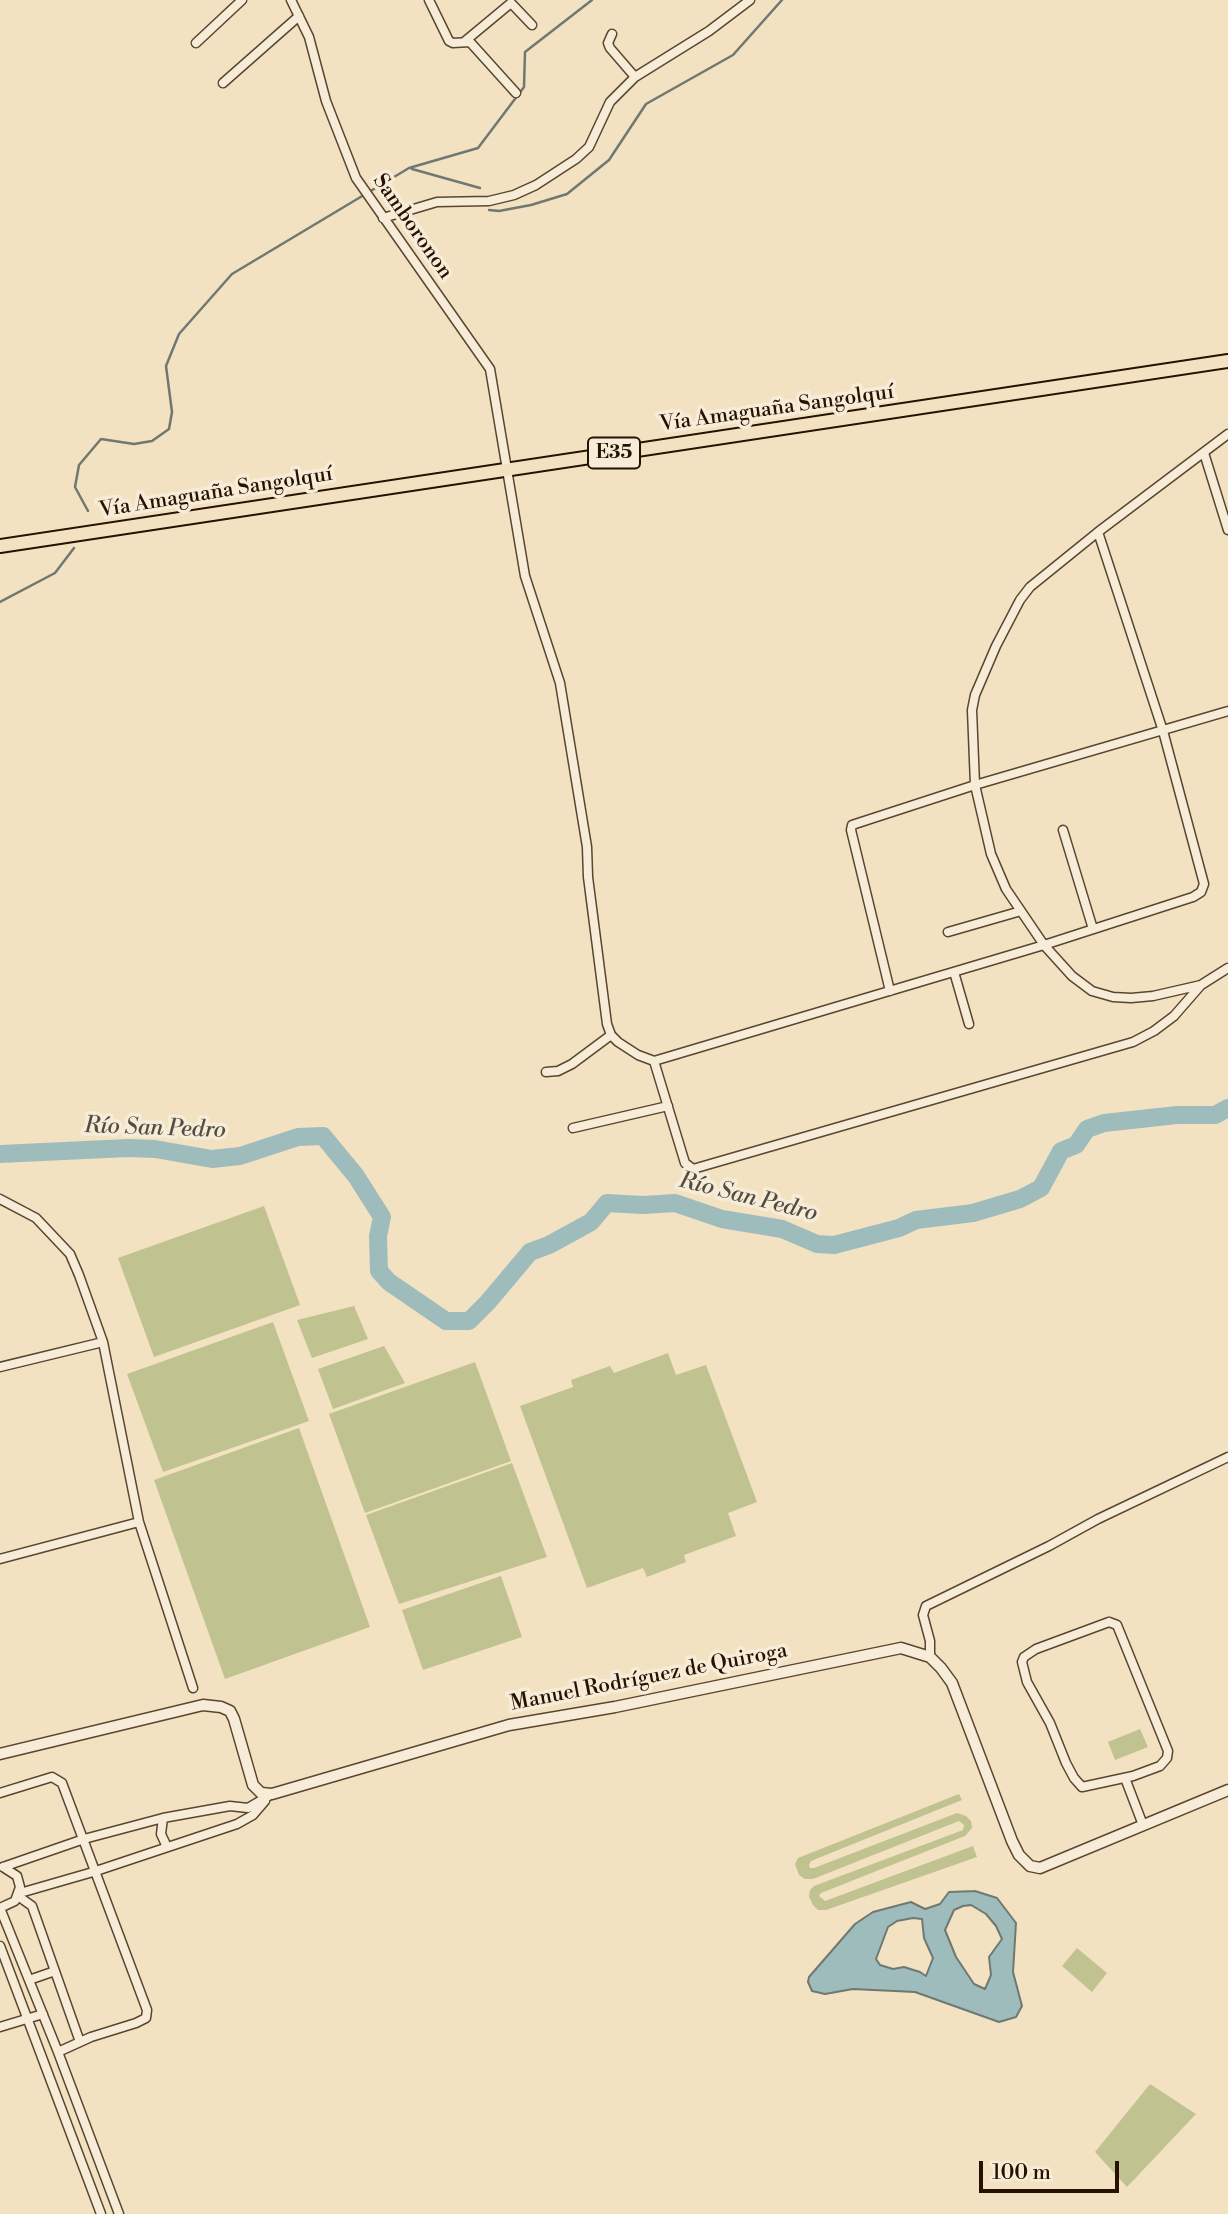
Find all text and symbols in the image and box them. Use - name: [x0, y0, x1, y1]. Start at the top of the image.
- street label: Samboronon: [367, 170, 457, 284]
- street label: Vía Amaguaña Sangolquí: [658, 380, 896, 438]
- road number: E35: [588, 437, 640, 468]
- street label: Vía Amaguaña Sangolquí: [97, 462, 335, 524]
- water label: Río San Pedro: [84, 1113, 226, 1145]
- water label: Río San Pedro: [676, 1167, 820, 1229]
- street label: Manuel Rodríguez de Quiroga: [508, 1639, 790, 1717]
- scale bar: [983, 2148, 1123, 2192]
- text: 100 m: [992, 2160, 1051, 2186]

